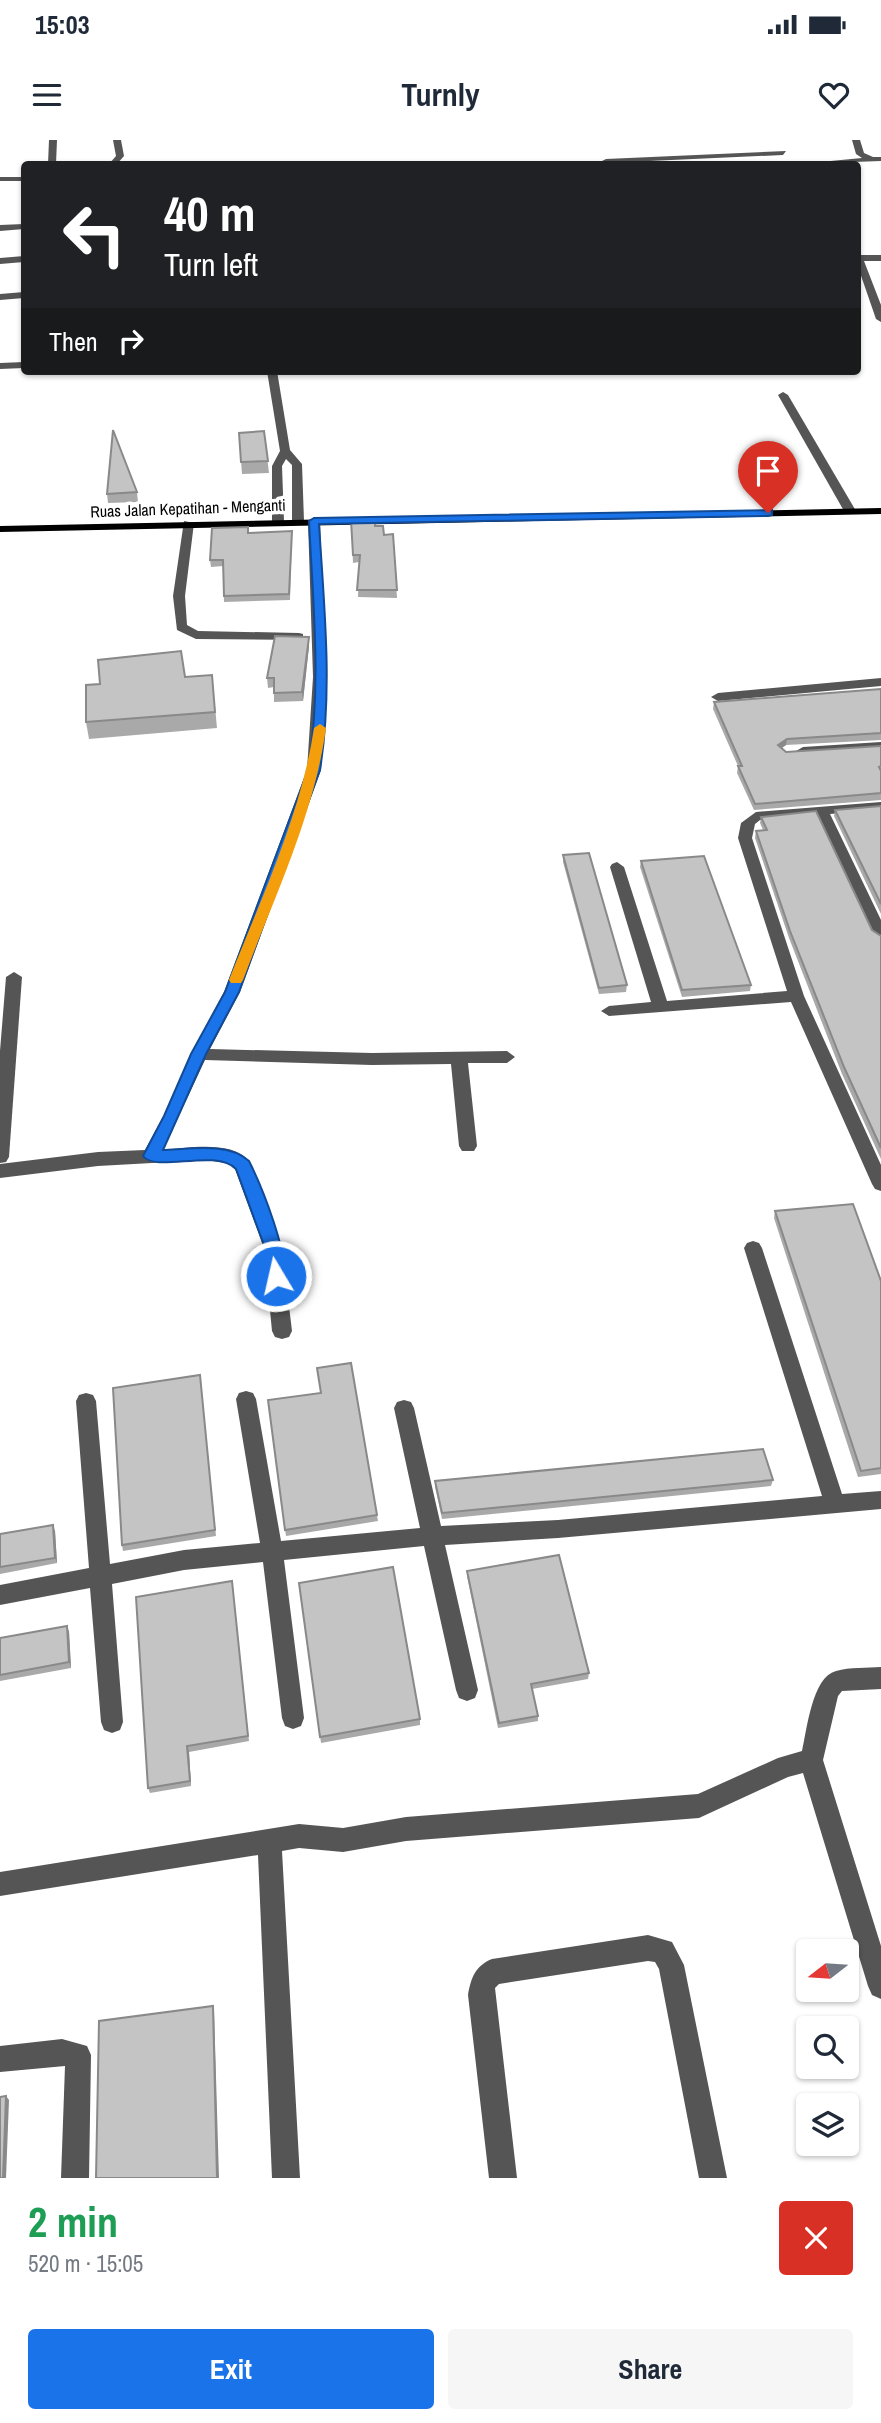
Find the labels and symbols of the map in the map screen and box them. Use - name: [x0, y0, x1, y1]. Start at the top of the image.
- pin: [738, 441, 798, 513]
- street label: Ruas Jalan Kepatihan - Menganti: [90, 494, 286, 522]
- position arrow: [239, 1239, 313, 1313]
- north arrow: [796, 1939, 859, 2002]

